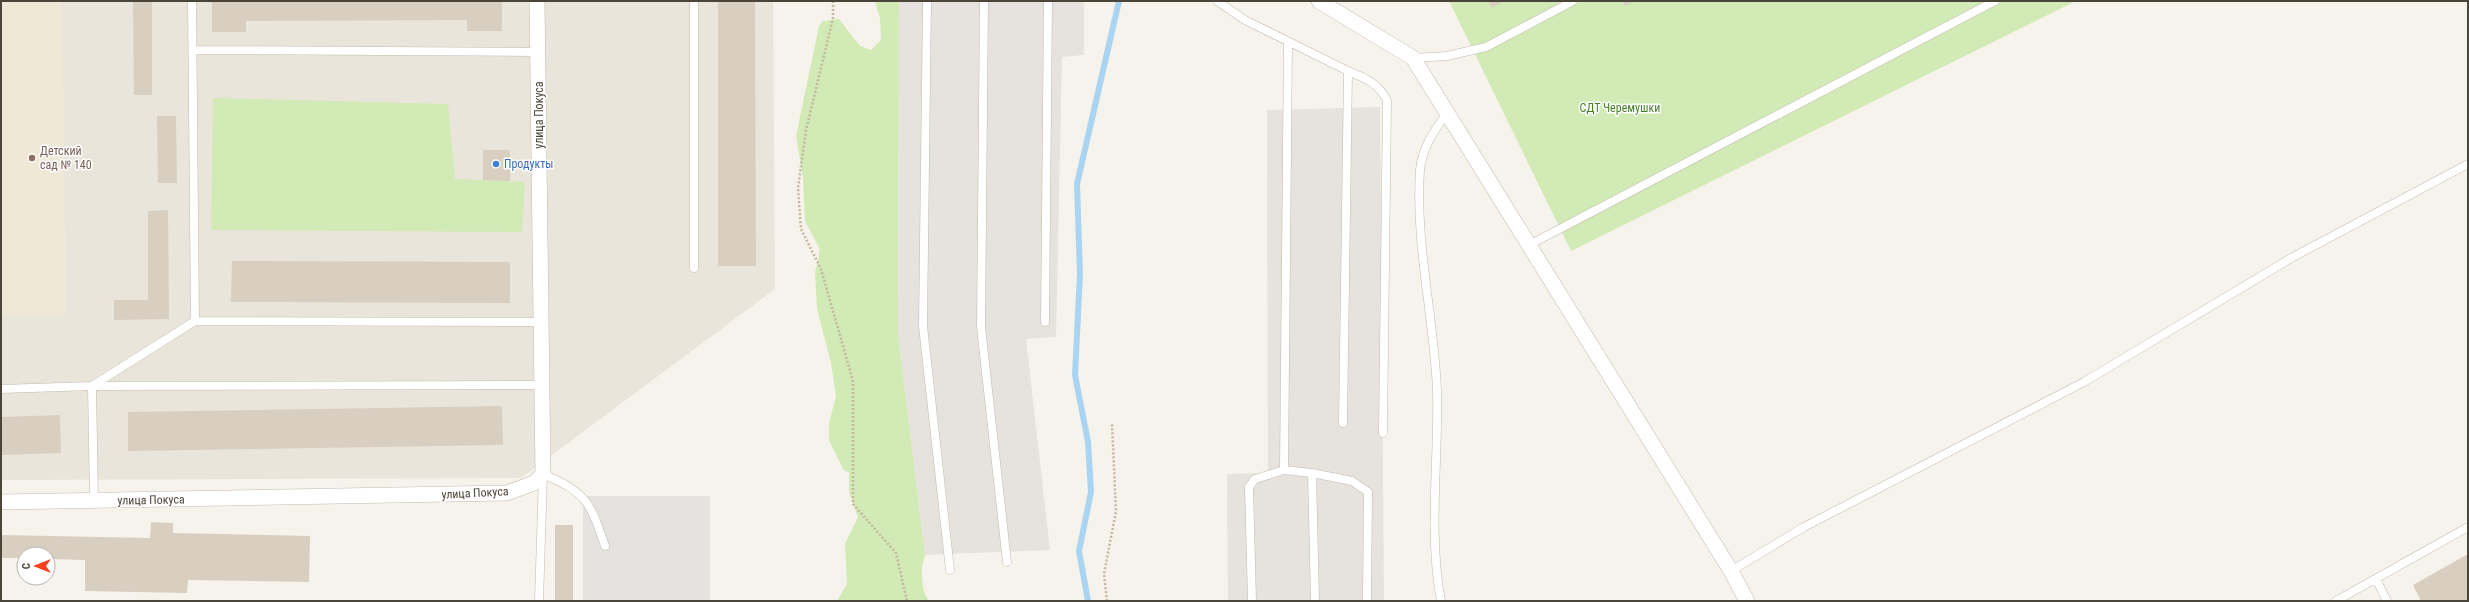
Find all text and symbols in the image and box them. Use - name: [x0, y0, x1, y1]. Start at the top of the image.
- street label: улица Покуса: [532, 81, 546, 149]
- park label: СДТ Черемушки: [1580, 101, 1660, 115]
- place label: Детский сад № 140: [40, 144, 92, 172]
- marker: Детский сад № 140: [27, 153, 37, 163]
- place label: Продукты: [504, 157, 553, 171]
- marker: Продукты: [491, 159, 501, 169]
- street label: улица Покуса: [441, 484, 509, 502]
- street label: улица Покуса: [117, 492, 185, 508]
- north arrow: [16, 546, 56, 586]
- text: С: [20, 563, 33, 569]

